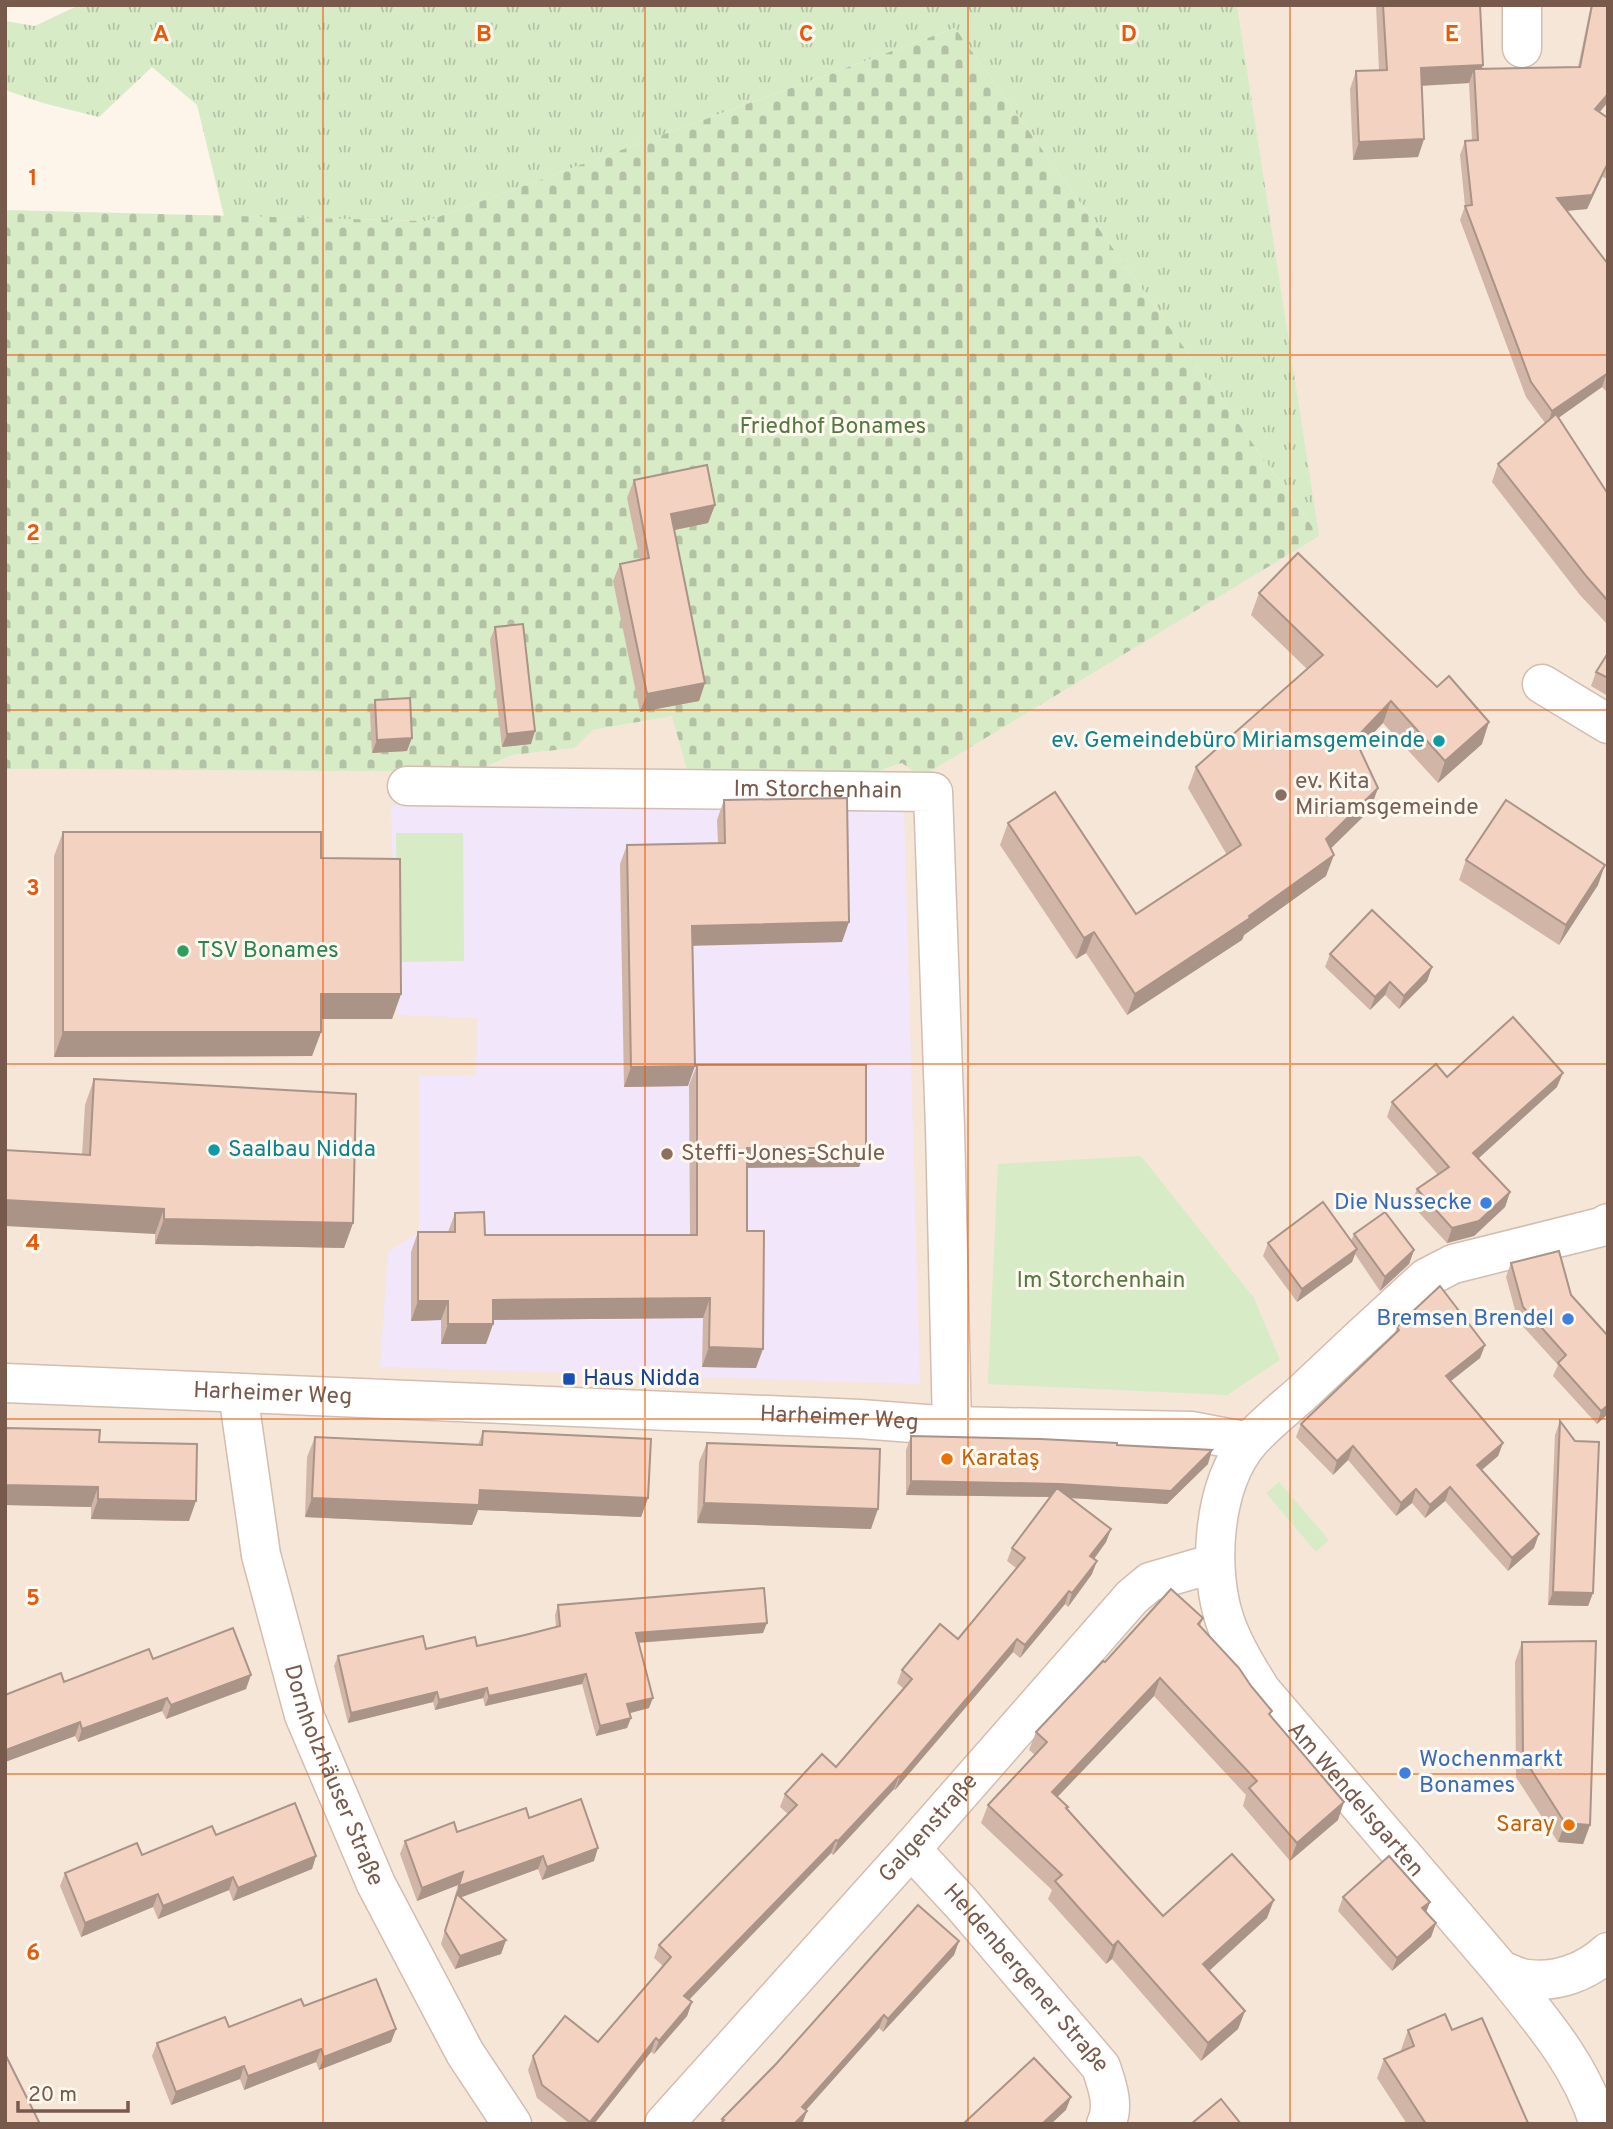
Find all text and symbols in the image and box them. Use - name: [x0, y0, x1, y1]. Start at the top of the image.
- text: A: [153, 21, 169, 50]
- text: B: [476, 21, 492, 50]
- text: C: [799, 21, 813, 50]
- text: D: [1121, 21, 1137, 50]
- text: E: [1445, 21, 1459, 50]
- text: 1: [28, 165, 38, 194]
- park label: Friedhof Bonames: [740, 413, 926, 442]
- text: 2: [26, 520, 40, 549]
- place label: ev. Gemeindebüro Miriamsgemeinde: [1051, 727, 1425, 756]
- marker: ev. Gemeindebüro Miriamsgemeinde: [1431, 733, 1447, 749]
- place label: ev. Kita Miriamsgemeinde: [1295, 768, 1479, 823]
- street label: Im Storchenhain: [733, 775, 903, 806]
- marker: ev. Kita Miriamsgemeinde: [1273, 787, 1289, 803]
- text: 3: [26, 875, 40, 904]
- place label: TSV Bonames: [197, 937, 339, 966]
- marker: TSV Bonames: [175, 943, 191, 959]
- place label: Saalbau Nidda: [228, 1136, 376, 1165]
- place label: Steffi-Jones-Schule: [681, 1140, 885, 1169]
- marker: Saalbau Nidda: [206, 1142, 222, 1158]
- marker: Steffi-Jones-Schule: [659, 1146, 675, 1162]
- place label: Die Nussecke: [1334, 1189, 1472, 1218]
- marker: Die Nussecke: [1478, 1195, 1494, 1211]
- text: 4: [26, 1230, 40, 1259]
- park label: Im Storchenhain: [1017, 1267, 1185, 1296]
- place label: Bremsen Brendel: [1376, 1305, 1554, 1334]
- marker: Bremsen Brendel: [1560, 1311, 1576, 1327]
- place label: Haus Nidda: [583, 1365, 700, 1394]
- marker: Haus Nidda: [561, 1371, 577, 1387]
- street label: Harheimer Weg: [193, 1376, 353, 1412]
- street label: Harheimer Weg: [759, 1400, 920, 1438]
- place label: Karataş: [961, 1445, 1040, 1474]
- marker: Karataş: [939, 1451, 955, 1467]
- text: 5: [26, 1585, 40, 1614]
- street label: Dornholzhäuser Straße: [277, 1662, 390, 1891]
- street label: Am Wendelsgarten: [1280, 1716, 1430, 1884]
- place label: Wochenmarkt Bonames: [1419, 1746, 1563, 1801]
- marker: Wochenmarkt Bonames: [1397, 1765, 1413, 1781]
- street label: Galgenstraße: [873, 1768, 985, 1889]
- place label: Saray: [1496, 1811, 1555, 1840]
- marker: Saray: [1561, 1817, 1577, 1833]
- street label: Heldenbergener Straße: [936, 1878, 1115, 2079]
- text: 6: [26, 1940, 40, 1969]
- scale bar: [18, 2070, 128, 2114]
- text: 20 m: [28, 2082, 77, 2109]

